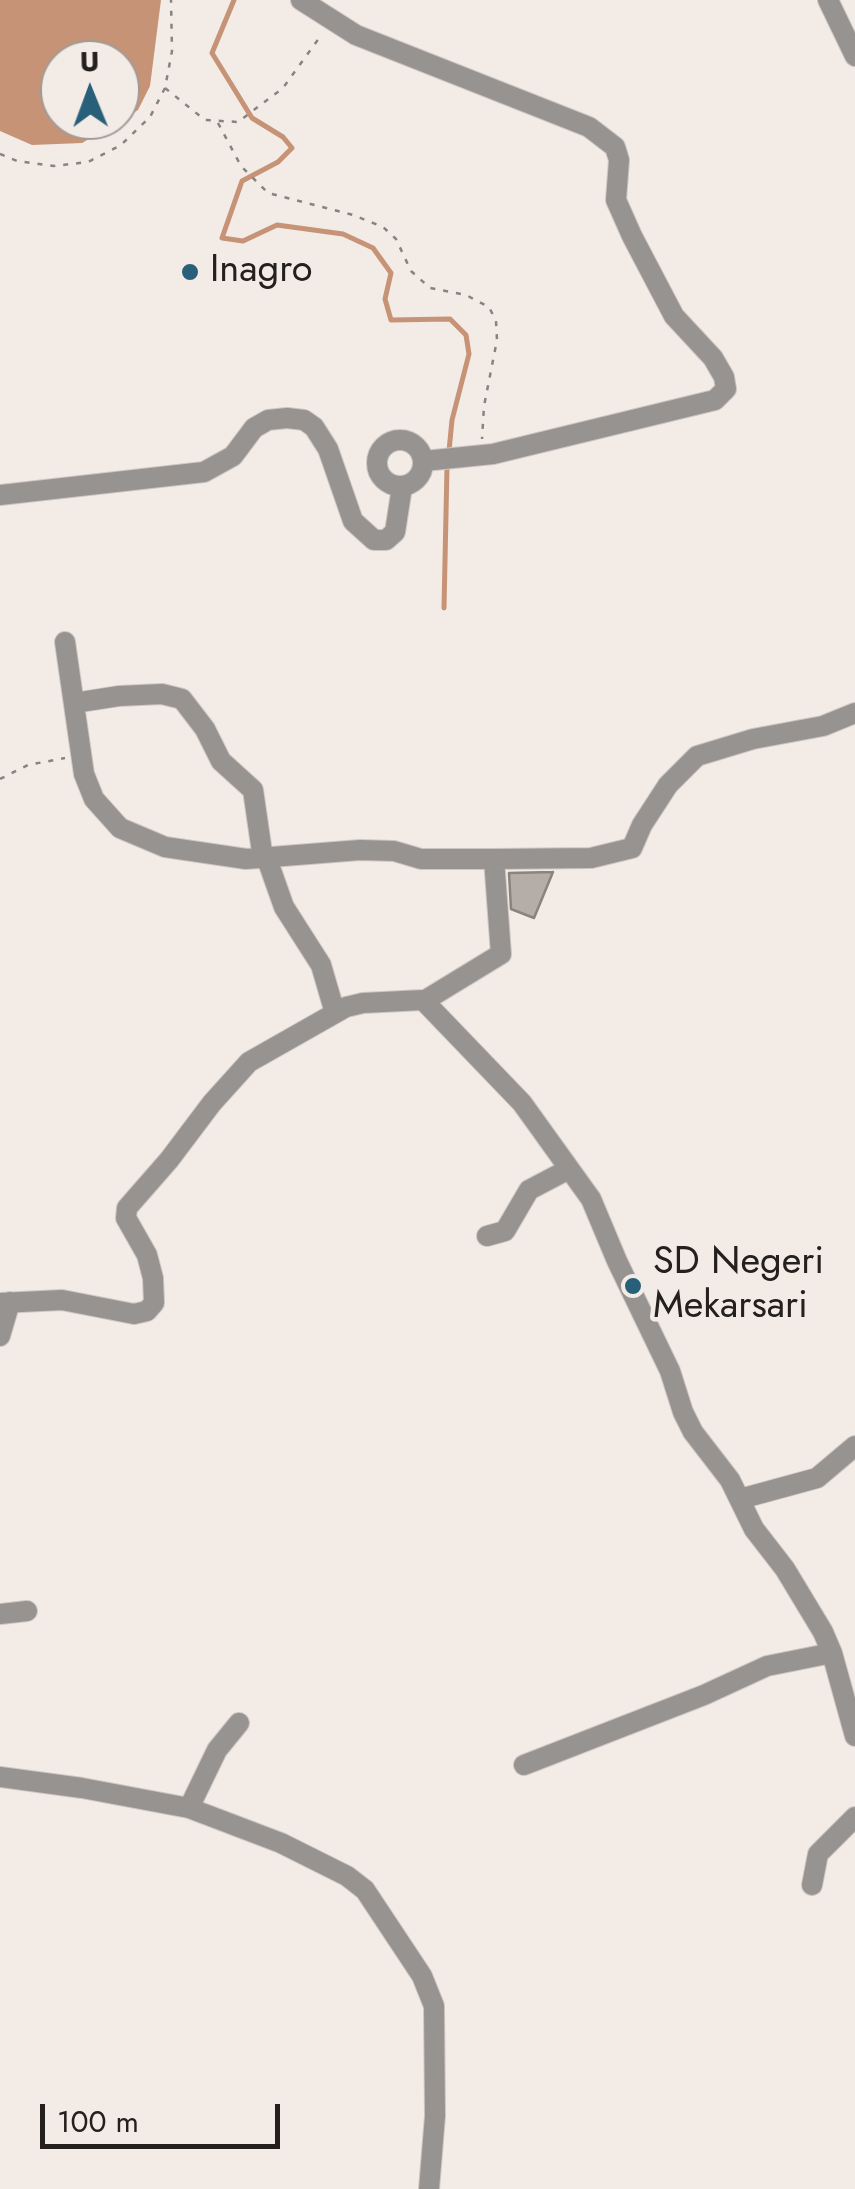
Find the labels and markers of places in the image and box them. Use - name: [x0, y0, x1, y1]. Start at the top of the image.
- place label: Inagro: [210, 249, 312, 295]
- marker: Inagro: [179, 261, 201, 283]
- place label: SD Negeri Mekarsari: [653, 1241, 824, 1330]
- marker: SD Negeri Mekarsari: [622, 1275, 644, 1297]

